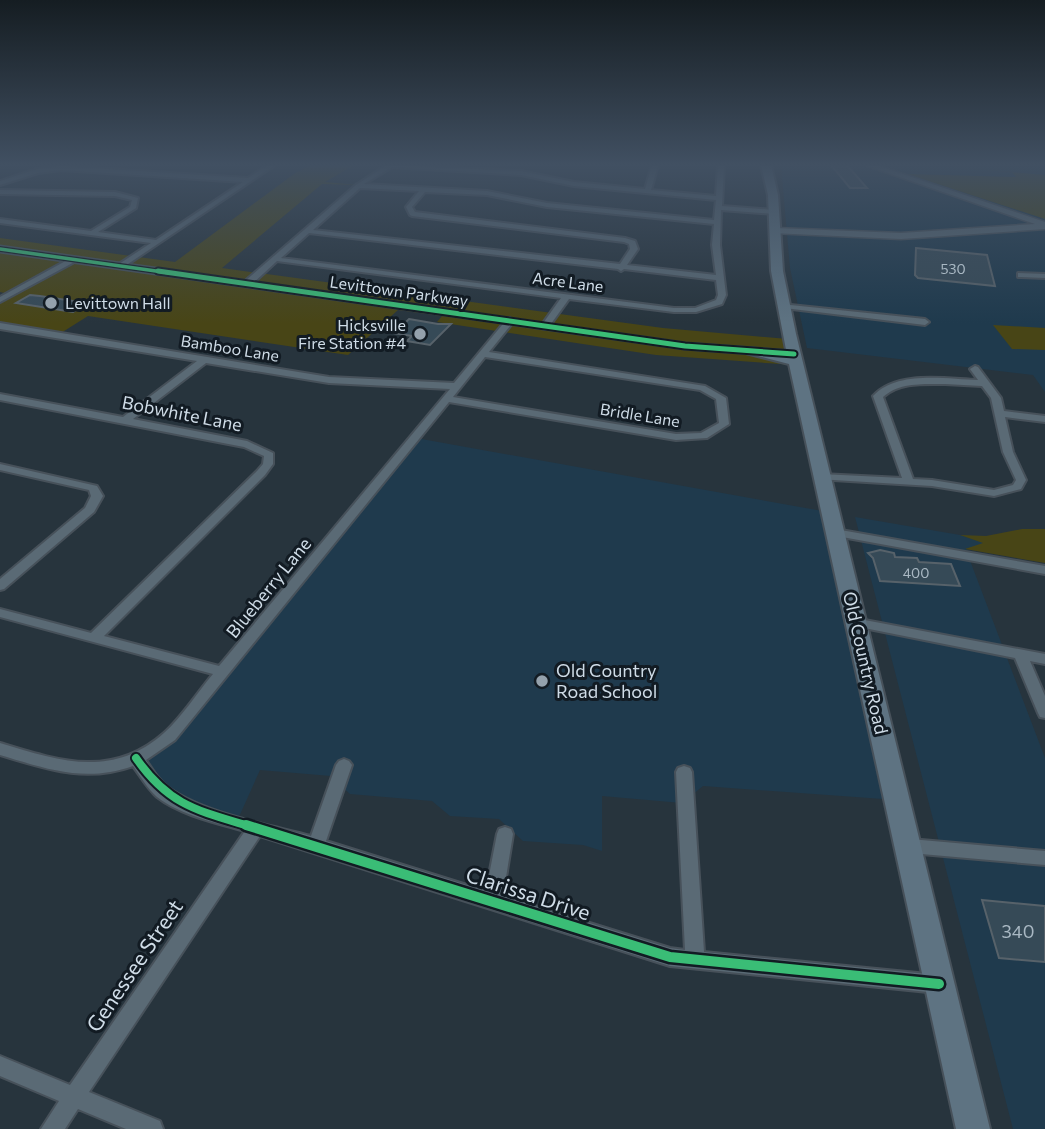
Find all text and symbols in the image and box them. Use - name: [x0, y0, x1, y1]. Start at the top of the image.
- house number: 530: [940, 260, 966, 277]
- street label: Acre Lane: [531, 268, 605, 295]
- street label: Levittown Parkway: [329, 271, 470, 310]
- place label: Levittown Hall: [65, 293, 171, 312]
- marker: Levittown Hall: [43, 295, 59, 311]
- place label: Hicksville Fire Station #4: [298, 315, 406, 352]
- marker: Hicksville Fire Station #4: [412, 326, 428, 342]
- street label: Bamboo Lane: [179, 330, 281, 365]
- street label: Bobwhite Lane: [120, 391, 244, 435]
- street label: Bridle Lane: [599, 399, 681, 430]
- street label: Blueberry Lane: [221, 533, 315, 642]
- house number: 400: [903, 564, 929, 581]
- street label: Old Country Road: [839, 589, 893, 736]
- place label: Old Country Road School: [556, 659, 657, 702]
- marker: Old Country Road School: [534, 673, 550, 689]
- street label: Clarissa Drive: [463, 861, 594, 924]
- street label: Genessee Street: [80, 894, 187, 1036]
- house number: 340: [1002, 920, 1034, 942]

